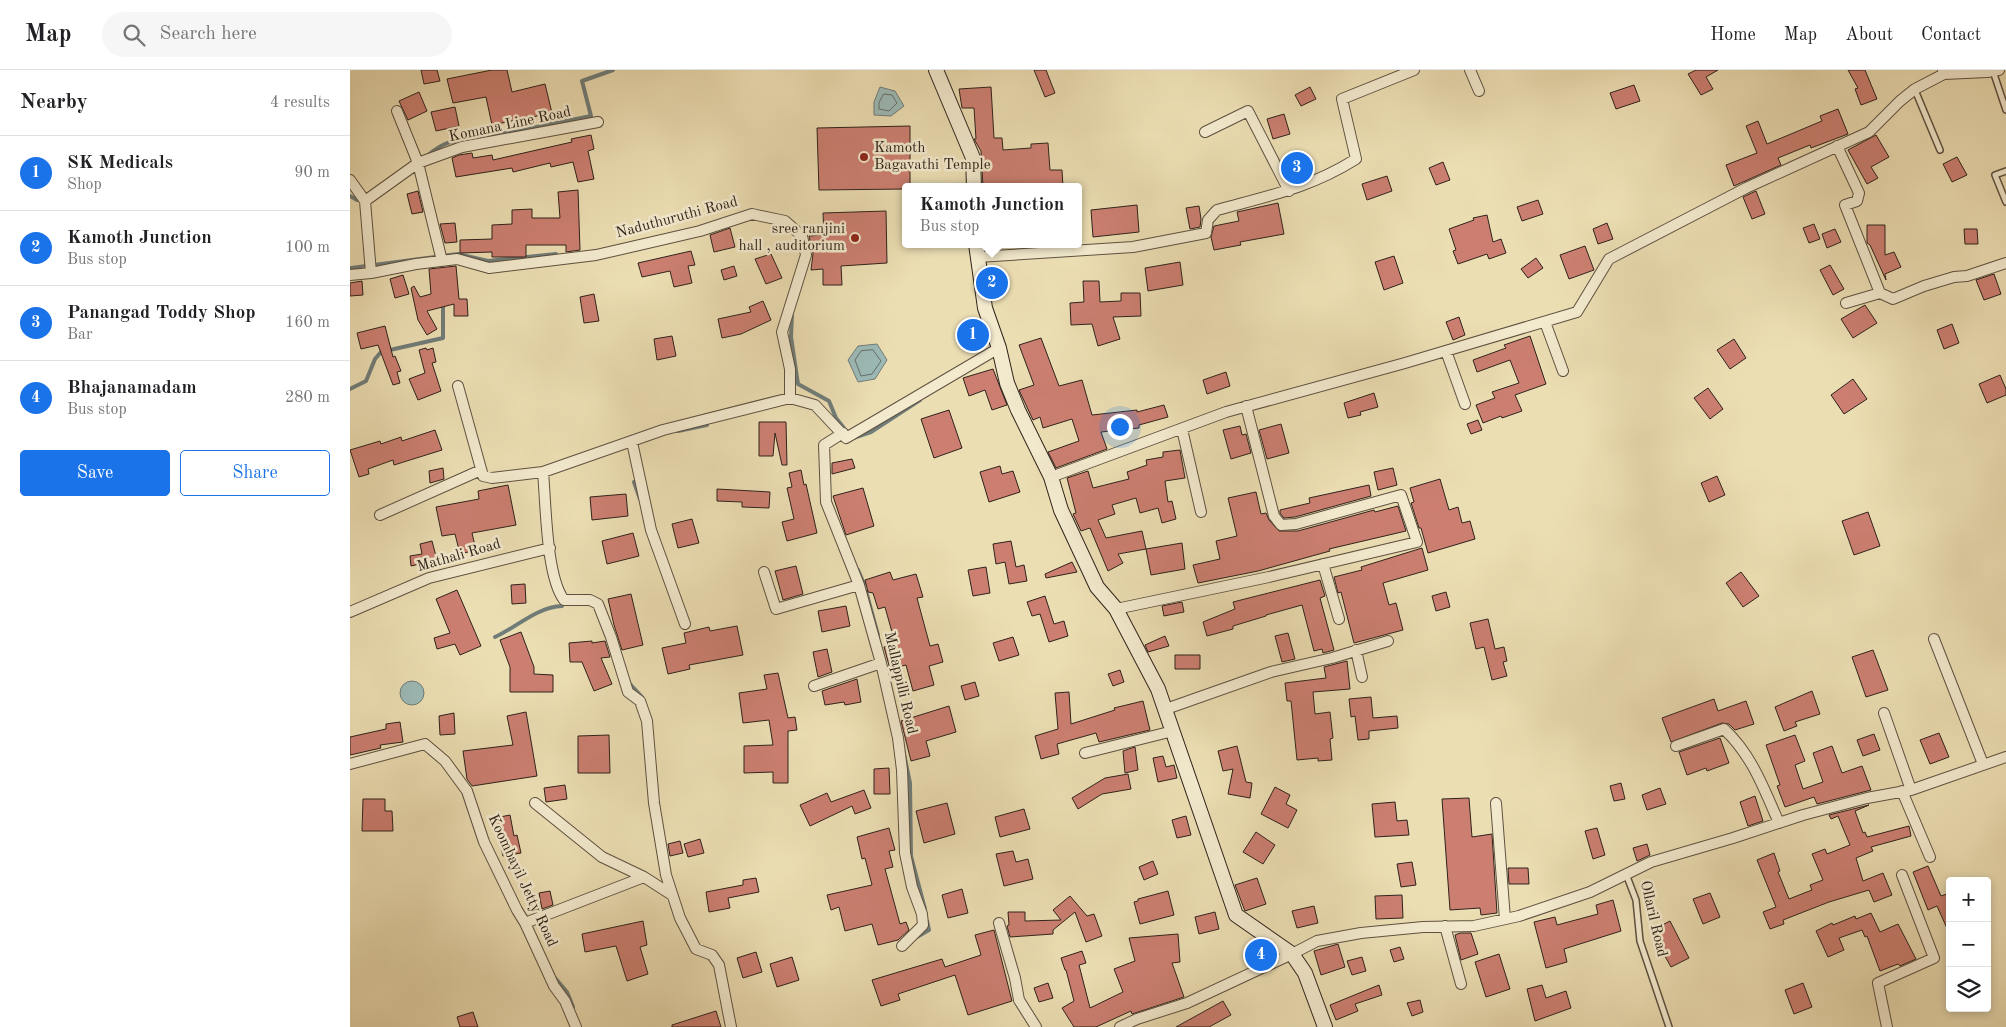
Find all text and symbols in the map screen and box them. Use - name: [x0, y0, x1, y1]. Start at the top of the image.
- search box: [102, 12, 452, 57]
- icon: search: [120, 21, 148, 49]
- text: Map: [25, 23, 72, 47]
- text: Search here: [160, 25, 257, 44]
- text: Home: [1710, 26, 1756, 44]
- text: Map: [1784, 26, 1817, 44]
- text: About: [1845, 26, 1893, 44]
- text: Contact: [1921, 26, 1981, 44]
- text: Nearby: [20, 92, 88, 113]
- text: 4 results: [270, 95, 330, 111]
- street label: Komana Line Road: [448, 105, 573, 145]
- place label: Kamoth Bagavathi Temple: [874, 141, 991, 173]
- pin: 3: [1281, 149, 1313, 187]
- marker: Kamoth Bagavathi Temple: [858, 151, 870, 163]
- text: SK Medicals: [67, 154, 173, 173]
- text: 1: [31, 165, 41, 181]
- text: 90 m: [294, 165, 330, 181]
- text: Shop: [67, 177, 102, 193]
- popup: [902, 183, 1082, 248]
- street label: Naduthuruthi Road: [614, 194, 740, 241]
- text: Kamoth Junction: [920, 196, 1064, 215]
- text: Bus stop: [920, 219, 979, 235]
- place label: sree ranjini hall , auditorium: [739, 222, 845, 254]
- text: Kamoth Junction: [67, 229, 212, 248]
- marker: sree ranjini hall , auditorium: [849, 232, 861, 244]
- text: 2: [31, 240, 41, 256]
- text: 100 m: [285, 240, 330, 256]
- text: Bus stop: [67, 252, 127, 268]
- pin: 2: [976, 264, 1008, 302]
- text: Panangad Toddy Shop: [67, 304, 256, 323]
- text: 3: [31, 315, 41, 331]
- text: 160 m: [285, 315, 330, 331]
- pin: 1: [957, 316, 989, 354]
- text: Bar: [67, 327, 93, 343]
- text: Bhajanamadam: [67, 379, 197, 398]
- text: 4: [31, 390, 41, 406]
- text: 280 m: [285, 390, 330, 406]
- text: Bus stop: [67, 402, 127, 418]
- your location: [1107, 414, 1133, 440]
- button: Save: [20, 450, 170, 496]
- button: Share: [180, 450, 330, 496]
- street label: Mathali Road: [415, 537, 503, 575]
- street label: Mallappilli Road: [881, 630, 919, 736]
- street label: Koombayil Jetty Road: [485, 812, 559, 950]
- map controls: [1946, 877, 1991, 1012]
- button: +: [1946, 877, 1991, 922]
- street label: Ollaril Road: [1637, 879, 1669, 959]
- button: −: [1946, 922, 1991, 967]
- pin: 4: [1245, 936, 1277, 974]
- button: layers: [1946, 967, 1991, 1012]

